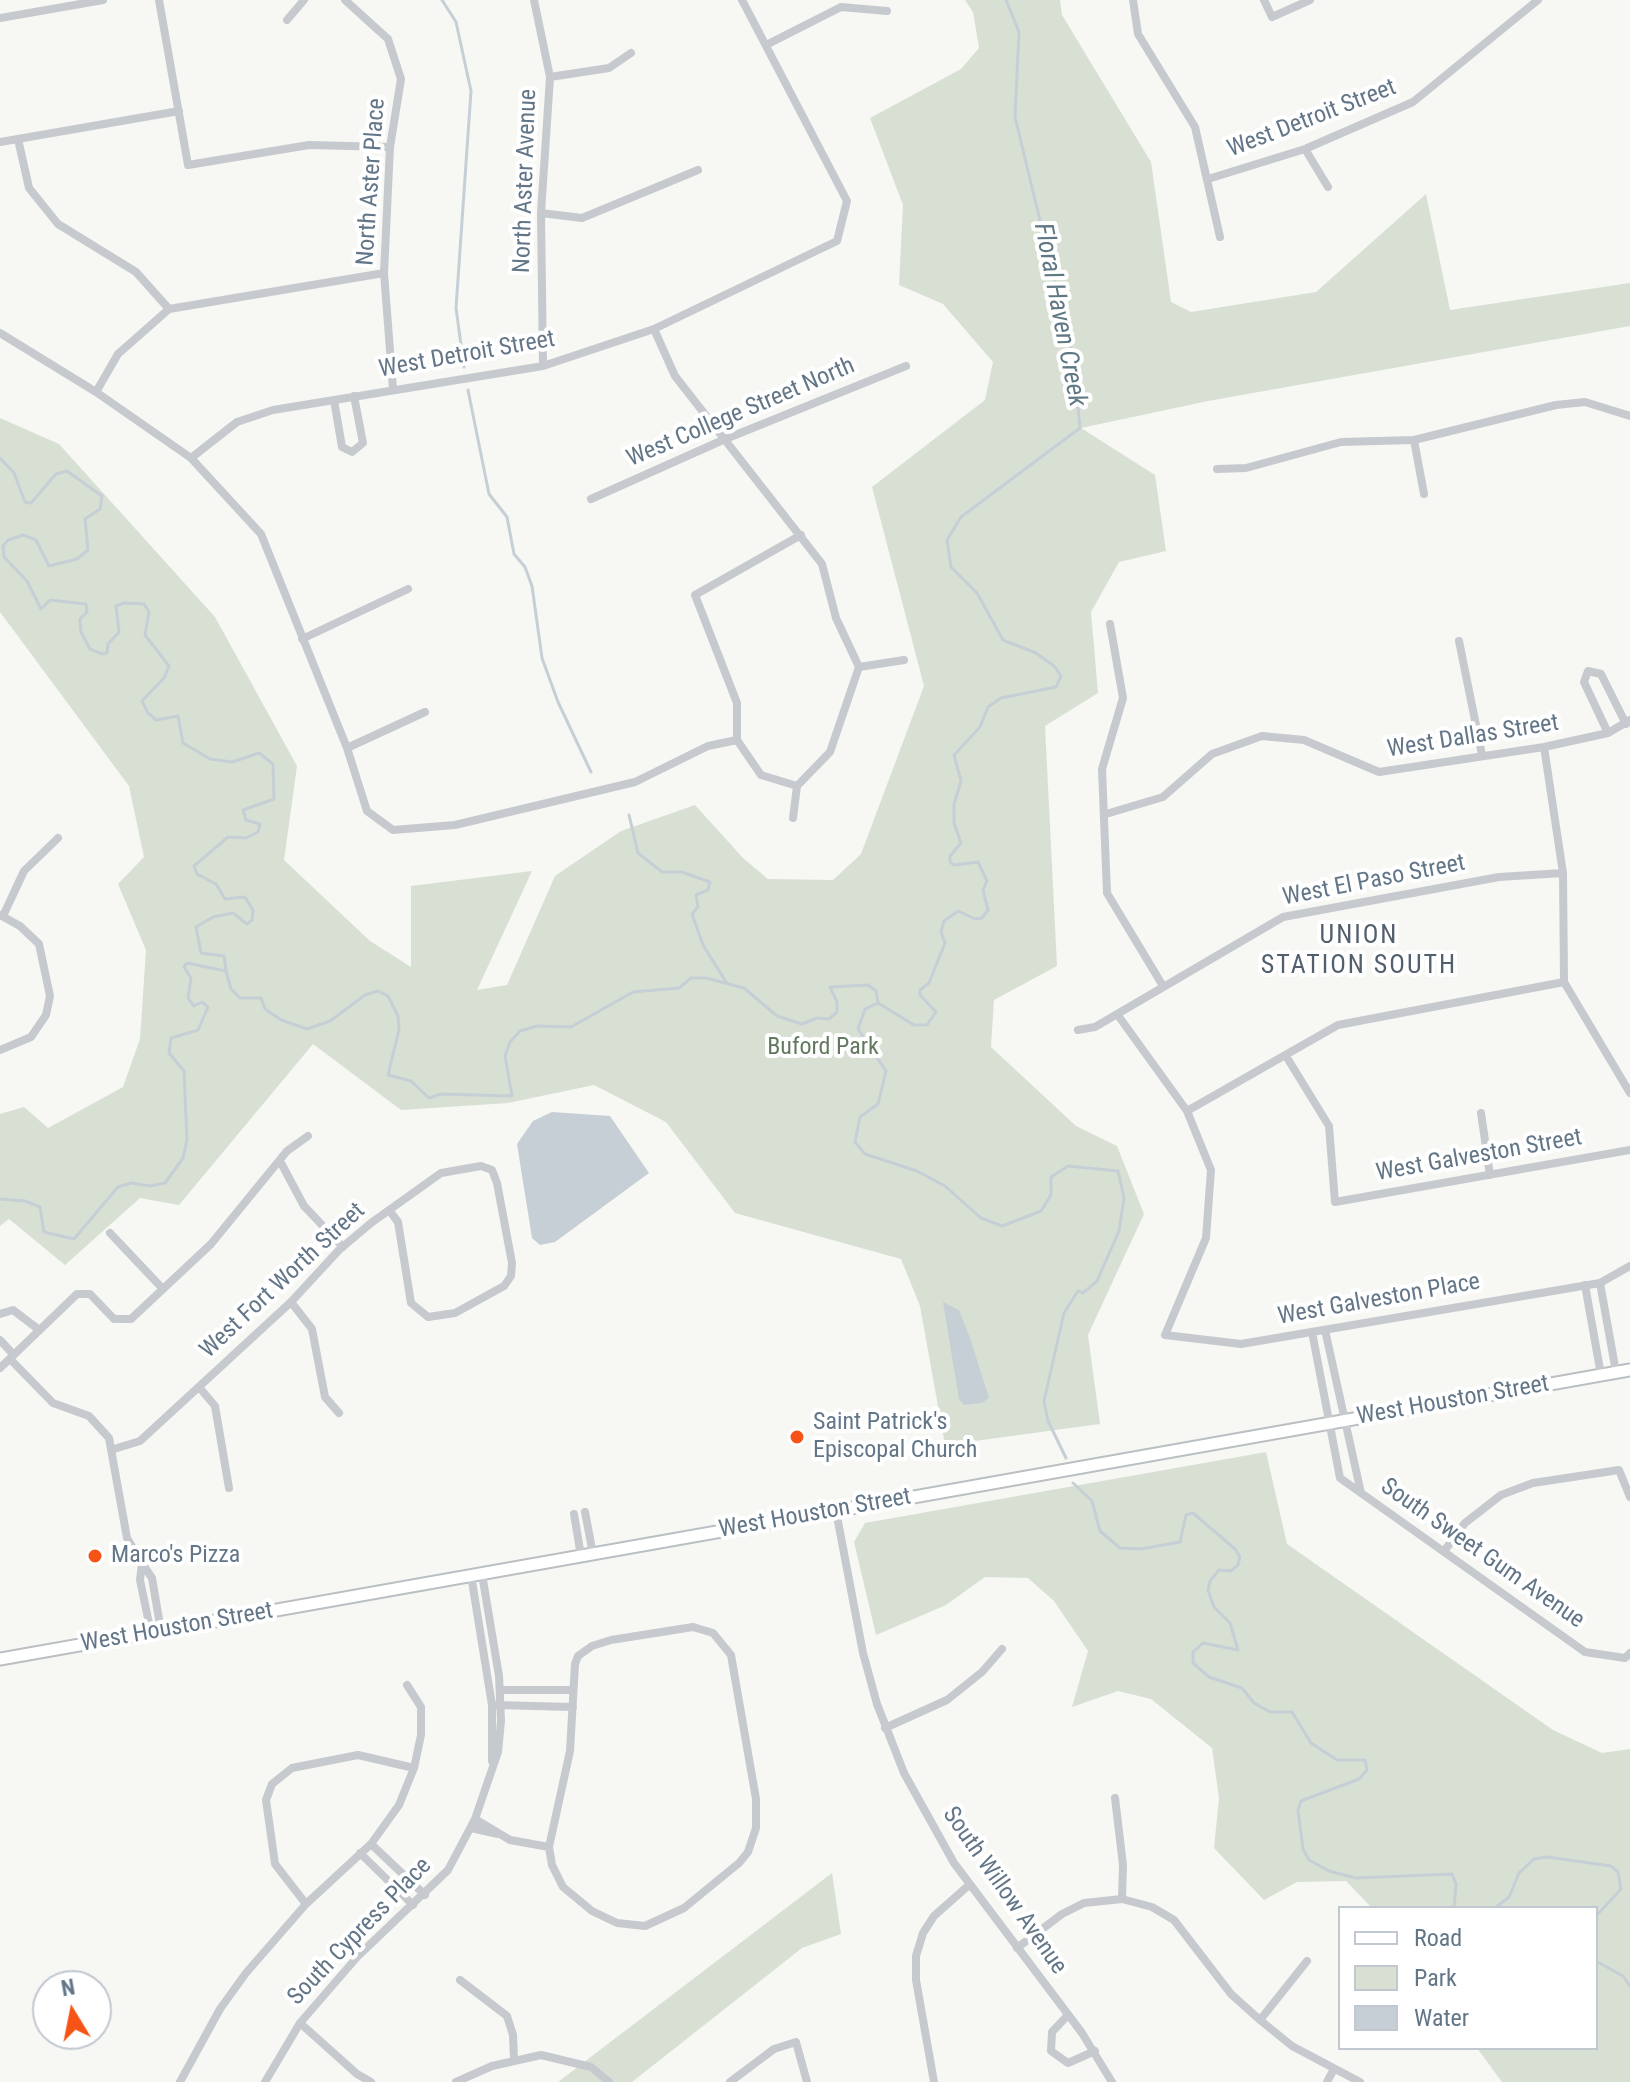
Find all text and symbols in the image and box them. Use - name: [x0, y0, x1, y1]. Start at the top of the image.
- street label: West Detroit Street: [1224, 74, 1400, 164]
- street label: North Aster Avenue: [508, 89, 544, 273]
- street label: North Aster Place: [352, 97, 392, 267]
- water label: Floral Haven Creek: [1026, 221, 1092, 409]
- street label: West Detroit Street: [377, 325, 557, 385]
- street label: West College Street North: [623, 352, 859, 474]
- street label: West Dallas Street: [1385, 709, 1561, 765]
- street label: West El Paso Street: [1280, 849, 1468, 913]
- district label: UNION STATION SOUTH: [1261, 920, 1457, 982]
- park label: Buford Park: [767, 1034, 879, 1062]
- street label: West Galveston Street: [1374, 1124, 1584, 1188]
- street label: West Fort Worth Street: [195, 1197, 371, 1365]
- street label: West Galveston Place: [1276, 1268, 1482, 1332]
- street label: West Houston Street: [1355, 1370, 1551, 1432]
- place label: Saint Patrick's Episcopal Church: [813, 1409, 977, 1465]
- marker: Saint Patrick's Episcopal Church: [788, 1428, 806, 1446]
- street label: South Sweet Gum Avenue: [1375, 1473, 1589, 1635]
- street label: West Houston Street: [717, 1483, 913, 1545]
- place label: Marco's Pizza: [111, 1542, 240, 1570]
- marker: Marco's Pizza: [86, 1547, 104, 1565]
- street label: West Houston Street: [79, 1597, 275, 1659]
- street label: South Willow Avenue: [936, 1802, 1072, 1980]
- street label: South Cypress Place: [282, 1852, 438, 2012]
- legend: [1338, 1906, 1598, 2050]
- text: Road: [1414, 1924, 1462, 1952]
- text: Park: [1414, 1964, 1457, 1992]
- north arrow: [32, 1970, 112, 2050]
- text: N: [59, 1974, 77, 2001]
- text: Water: [1414, 2004, 1469, 2032]

